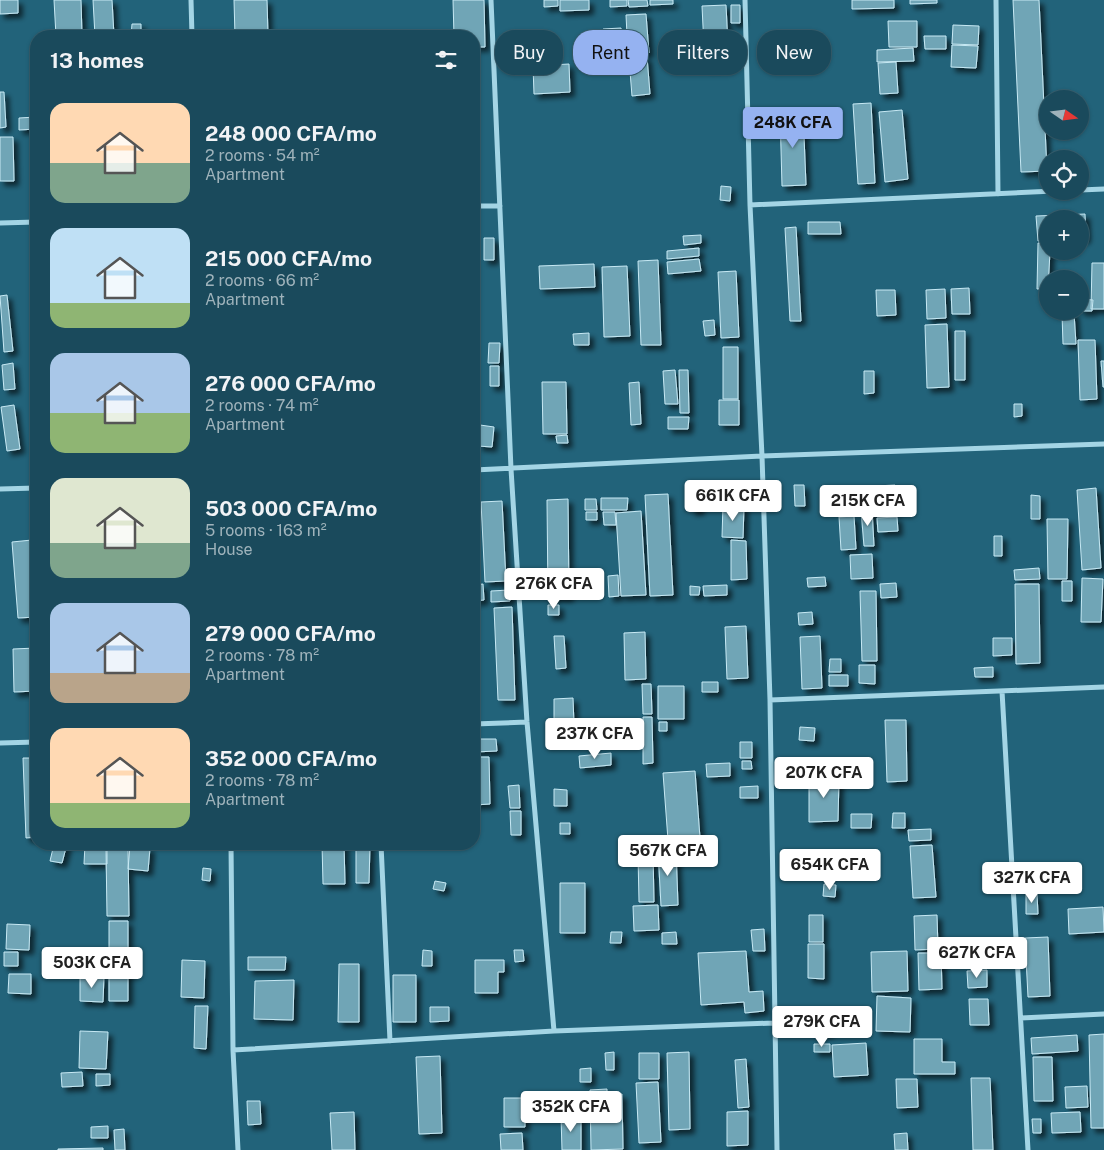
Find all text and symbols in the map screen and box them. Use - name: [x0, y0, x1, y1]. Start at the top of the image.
- chip: Buy: [495, 30, 563, 75]
- chip: Rent: [573, 30, 648, 75]
- chip: Filters: [658, 30, 747, 75]
- chip: New: [757, 30, 831, 75]
- icon: filters: [432, 46, 460, 74]
- text: 13 homes: [50, 48, 144, 73]
- north arrow: [1039, 90, 1089, 140]
- map controls: [1039, 90, 1089, 320]
- pin: 248K CFA: [741, 106, 845, 149]
- text: 248K CFA: [754, 113, 832, 132]
- text: 248 000 CFA/mo: [205, 121, 377, 146]
- icon: home: [90, 123, 150, 183]
- text: 2 rooms · 54 m²: [205, 146, 320, 165]
- button: locate: [1039, 150, 1089, 200]
- text: Apartment: [205, 165, 285, 184]
- button: +: [1039, 210, 1089, 260]
- text: 215 000 CFA/mo: [205, 246, 372, 271]
- icon: home: [90, 248, 150, 308]
- button: −: [1039, 270, 1089, 320]
- text: 2 rooms · 66 m²: [205, 271, 319, 290]
- text: Apartment: [205, 290, 285, 309]
- text: 276 000 CFA/mo: [205, 371, 376, 396]
- icon: home: [90, 373, 150, 433]
- text: 2 rooms · 74 m²: [205, 396, 319, 415]
- text: Apartment: [205, 415, 285, 434]
- pin: 661K CFA: [681, 480, 785, 522]
- pin: 215K CFA: [816, 484, 920, 527]
- text: 661K CFA: [696, 486, 770, 505]
- text: 215K CFA: [831, 491, 905, 510]
- text: 503 000 CFA/mo: [205, 496, 377, 521]
- icon: home: [90, 498, 150, 558]
- text: 5 rooms · 163 m²: [205, 521, 327, 540]
- text: House: [205, 540, 253, 559]
- pin: 276K CFA: [502, 568, 606, 610]
- text: 276K CFA: [515, 574, 593, 593]
- text: 279 000 CFA/mo: [205, 621, 376, 646]
- icon: home: [90, 623, 150, 683]
- text: 2 rooms · 78 m²: [205, 646, 319, 665]
- text: Apartment: [205, 665, 285, 684]
- pin: 237K CFA: [543, 718, 647, 760]
- text: 237K CFA: [556, 724, 634, 743]
- text: 352 000 CFA/mo: [205, 746, 377, 771]
- icon: home: [90, 748, 150, 808]
- pin: 207K CFA: [772, 756, 876, 799]
- text: 207K CFA: [785, 763, 863, 782]
- text: 2 rooms · 78 m²: [205, 771, 319, 790]
- text: Apartment: [205, 790, 285, 809]
- pin: 567K CFA: [616, 834, 720, 877]
- text: 567K CFA: [629, 841, 707, 860]
- pin: 654K CFA: [778, 848, 882, 891]
- text: 654K CFA: [791, 855, 869, 874]
- pin: 327K CFA: [980, 862, 1084, 904]
- text: 327K CFA: [993, 868, 1071, 887]
- pin: 627K CFA: [925, 936, 1029, 979]
- text: 627K CFA: [938, 943, 1016, 962]
- pin: 503K CFA: [40, 946, 144, 989]
- text: 503K CFA: [53, 953, 131, 972]
- pin: 279K CFA: [770, 1006, 874, 1048]
- text: 279K CFA: [783, 1012, 861, 1031]
- pin: 352K CFA: [519, 1090, 623, 1133]
- text: 352K CFA: [532, 1097, 610, 1116]

